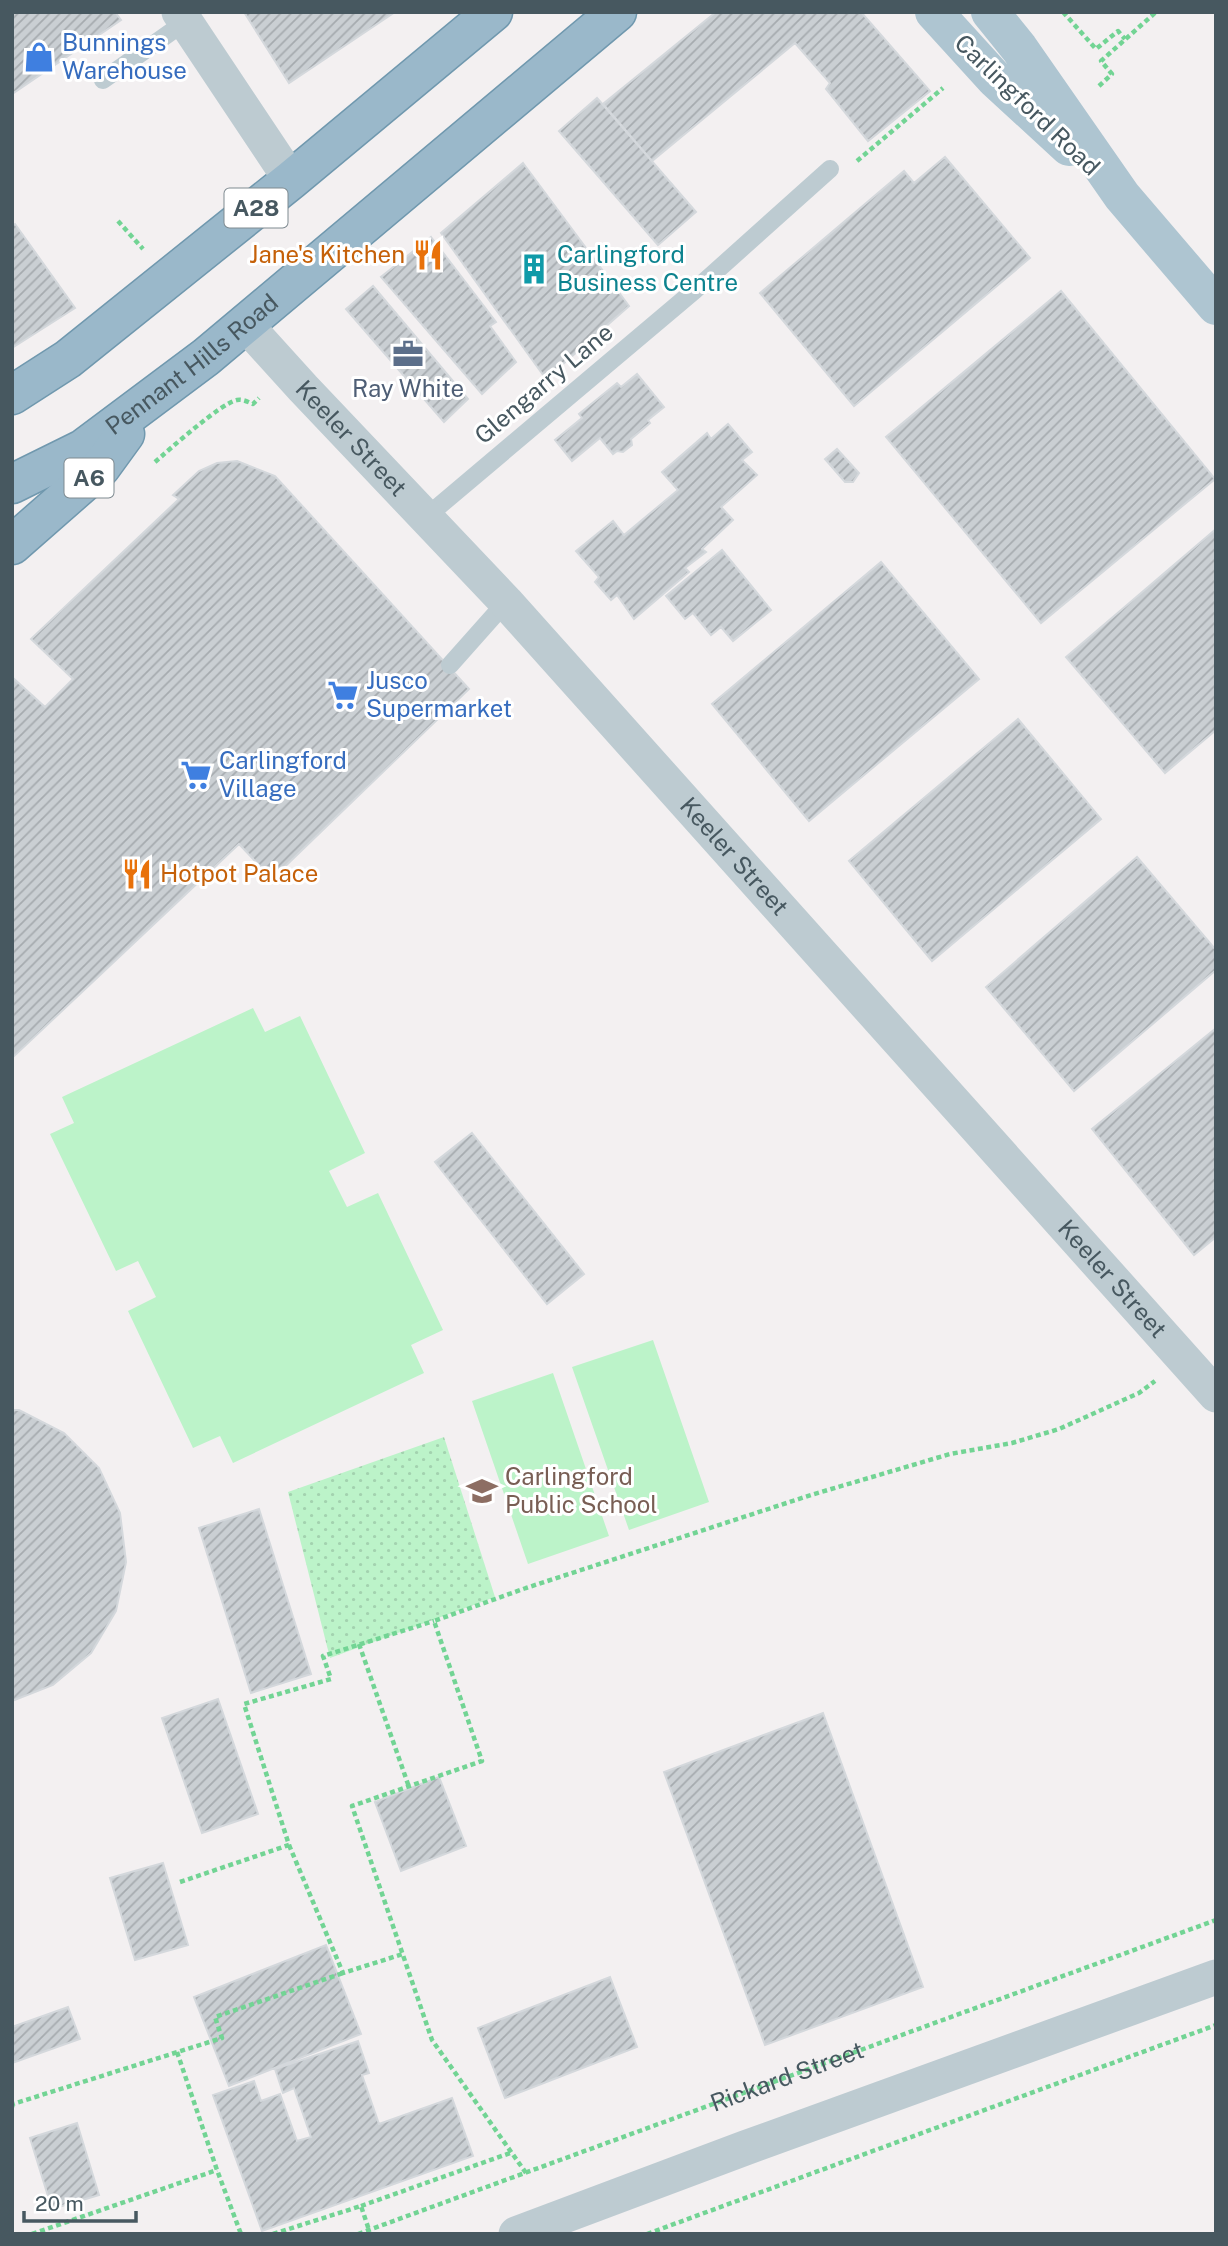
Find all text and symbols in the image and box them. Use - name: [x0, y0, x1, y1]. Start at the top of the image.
- place label: Bunnings Warehouse: [62, 28, 187, 84]
- street label: Carlingford Road: [949, 28, 1106, 180]
- shop icon: Bunnings Warehouse: [22, 40, 56, 74]
- road number: A28: [224, 188, 288, 228]
- restaurant icon: Jane's Kitchen: [411, 238, 445, 272]
- place label: Jane's Kitchen: [249, 240, 405, 268]
- place label: Carlingford Business Centre: [557, 240, 738, 296]
- building icon: Carlingford Business Centre: [517, 252, 551, 286]
- street label: Pennant Hills Road: [100, 288, 283, 440]
- street label: Glengarry Lane: [469, 317, 618, 449]
- office icon: Ray White: [391, 337, 425, 371]
- street label: Keeler Street: [290, 374, 413, 501]
- place label: Ray White: [352, 374, 464, 402]
- road number: A6: [64, 458, 114, 498]
- place label: Jusco Supermarket: [366, 666, 512, 722]
- supermarket icon: Jusco Supermarket: [326, 678, 360, 712]
- place label: Carlingford Village: [219, 746, 347, 802]
- supermarket icon: Carlingford Village: [179, 758, 213, 792]
- street label: Keeler Street: [675, 791, 795, 921]
- restaurant icon: Hotpot Palace: [120, 857, 154, 891]
- place label: Hotpot Palace: [160, 859, 318, 887]
- street label: Keeler Street: [1053, 1214, 1173, 1343]
- place label: Carlingford Public School: [505, 1462, 658, 1518]
- school or university icon: Carlingford Public School: [465, 1474, 499, 1508]
- street label: Rickard Street: [706, 2035, 867, 2117]
- scale bar: [24, 2180, 136, 2224]
- text: 20 m: [35, 2191, 84, 2216]

